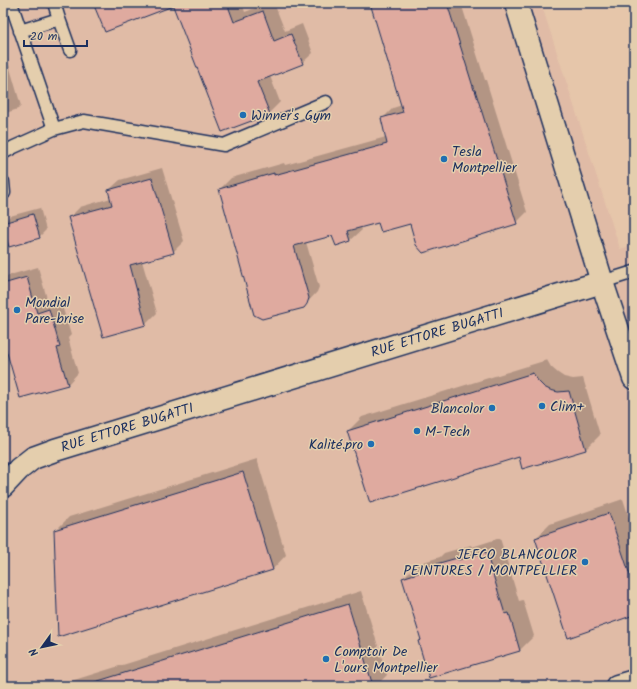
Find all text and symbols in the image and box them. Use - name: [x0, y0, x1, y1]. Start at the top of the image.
- scale bar: [24, 22, 87, 48]
- text: 20 m: [30, 27, 58, 46]
- place label: Winner's Gym: [251, 105, 331, 127]
- marker: Winner's Gym: [238, 110, 248, 120]
- place label: Tesla Montpellier: [452, 141, 518, 179]
- marker: Tesla Montpellier: [439, 154, 449, 164]
- place label: Mondial Pare-brise: [25, 292, 85, 330]
- street label: RUE ETTORE BUGATTI: [368, 302, 506, 364]
- marker: Mondial Pare-brise: [12, 305, 22, 315]
- place label: Clim+: [550, 396, 585, 418]
- street label: RUE ETTORE BUGATTI: [58, 397, 196, 459]
- place label: Blancolor: [431, 398, 485, 420]
- marker: Clim+: [537, 401, 547, 411]
- marker: Blancolor: [487, 403, 497, 413]
- place label: M-Tech: [425, 421, 470, 443]
- marker: M-Tech: [412, 426, 422, 436]
- place label: Kalité.pro: [309, 434, 363, 456]
- marker: Kalité.pro: [366, 439, 376, 449]
- place label: JEFCO BLANCOLOR PEINTURES / MONTPELLIER: [403, 544, 577, 582]
- marker: JEFCO BLANCOLOR PEINTURES / MONTPELLIER: [580, 557, 590, 567]
- north arrow: [22, 627, 62, 667]
- place label: Comptoir De L'ours Montpellier: [334, 641, 439, 679]
- text: N: [25, 644, 44, 660]
- marker: Comptoir De L'ours Montpellier: [321, 654, 331, 664]

